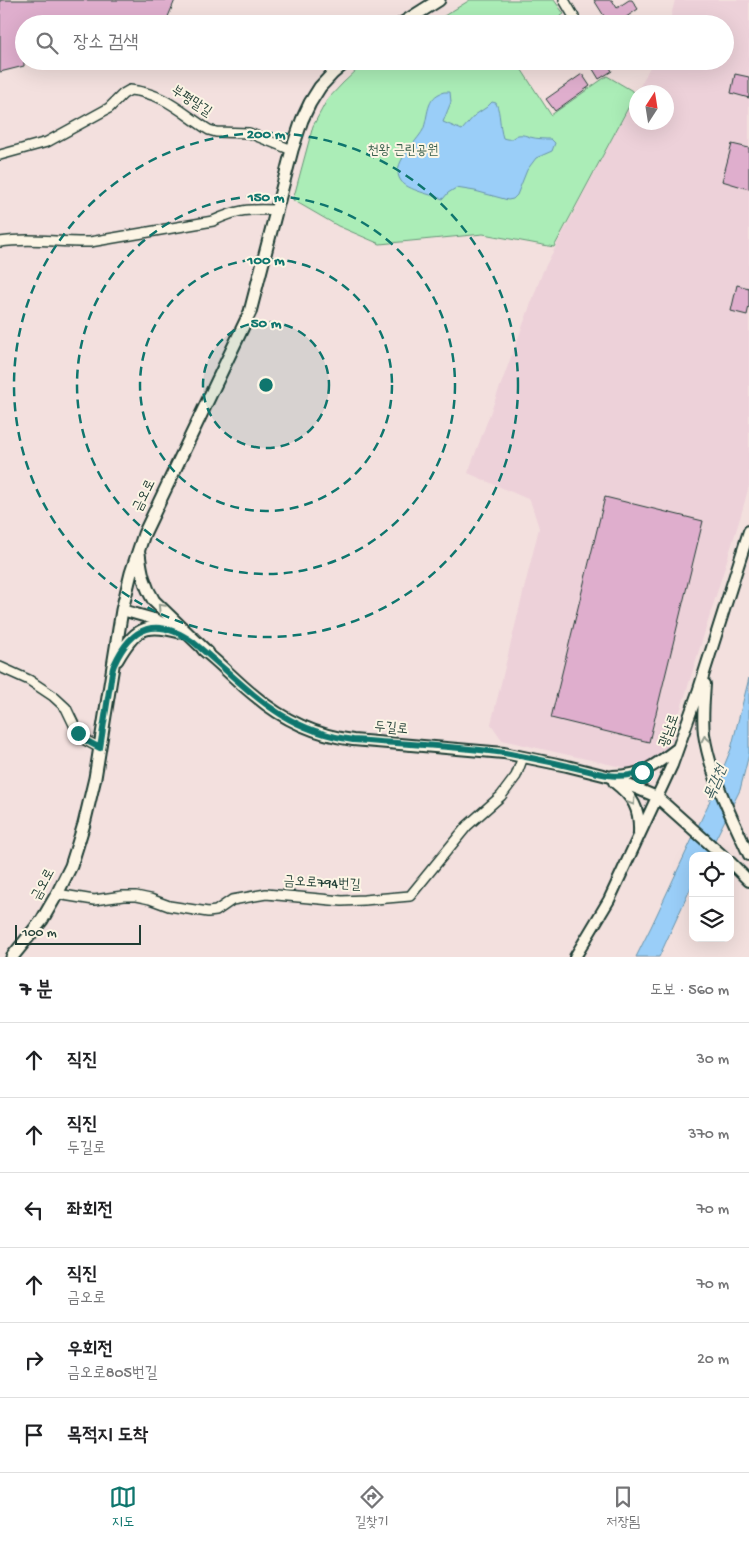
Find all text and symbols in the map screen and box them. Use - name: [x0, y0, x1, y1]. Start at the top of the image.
- search box: [15, 15, 734, 70]
- icon: search: [33, 29, 61, 57]
- text: 장소 검색: [73, 32, 139, 55]
- street label: 부평말길: [167, 83, 215, 122]
- north arrow: [629, 85, 674, 130]
- text: 200 m: [247, 126, 286, 144]
- park label: 천왕 근린공원: [368, 143, 438, 160]
- text: 150 m: [247, 189, 285, 207]
- text: 100 m: [246, 252, 285, 270]
- text: 50 m: [251, 315, 282, 333]
- centre of rings: [257, 376, 275, 394]
- street label: 금오로: [130, 477, 160, 515]
- one-way arrow: [158, 604, 167, 613]
- street label: 광남로: [656, 712, 684, 750]
- street label: 두길로: [373, 719, 409, 739]
- route end: [67, 722, 90, 745]
- one-way arrow: [701, 734, 711, 743]
- route start: [631, 761, 654, 784]
- water label: 목감천: [701, 761, 732, 803]
- one-way arrow: [626, 796, 636, 805]
- map controls: [689, 852, 734, 942]
- button: locate: [689, 852, 734, 897]
- street label: 금오로: [29, 866, 59, 904]
- street label: 금오로794번길: [283, 873, 362, 895]
- button: layers: [689, 897, 734, 942]
- scale bar: [15, 922, 141, 945]
- text: 100 m: [22, 925, 57, 942]
- text: 7 분: [20, 979, 53, 1004]
- text: 도보 · 560 m: [650, 982, 729, 1001]
- icon: ahead: [20, 1046, 48, 1074]
- text: 직진: [67, 1050, 98, 1073]
- text: 30 m: [696, 1051, 729, 1070]
- text: 직진: [67, 1114, 98, 1137]
- icon: ahead: [20, 1121, 48, 1149]
- text: 370 m: [688, 1126, 729, 1145]
- text: 두길로: [67, 1140, 106, 1159]
- icon: left: [20, 1196, 48, 1224]
- text: 좌회전: [67, 1200, 113, 1223]
- text: 70 m: [696, 1201, 729, 1220]
- text: 직진: [67, 1264, 98, 1287]
- icon: ahead: [20, 1271, 48, 1299]
- text: 70 m: [696, 1276, 729, 1295]
- text: 금오로: [67, 1290, 106, 1309]
- text: 우회전: [67, 1339, 113, 1362]
- icon: right: [20, 1346, 48, 1374]
- text: 20 m: [697, 1351, 729, 1370]
- text: 금오로805번길: [67, 1365, 158, 1384]
- icon: arrive: [20, 1421, 48, 1449]
- text: 목적지 도착: [67, 1425, 148, 1448]
- tab: 지도: [109, 1483, 137, 1532]
- tab: 길찾기: [355, 1483, 388, 1532]
- tab: 저장됨: [606, 1483, 640, 1532]

